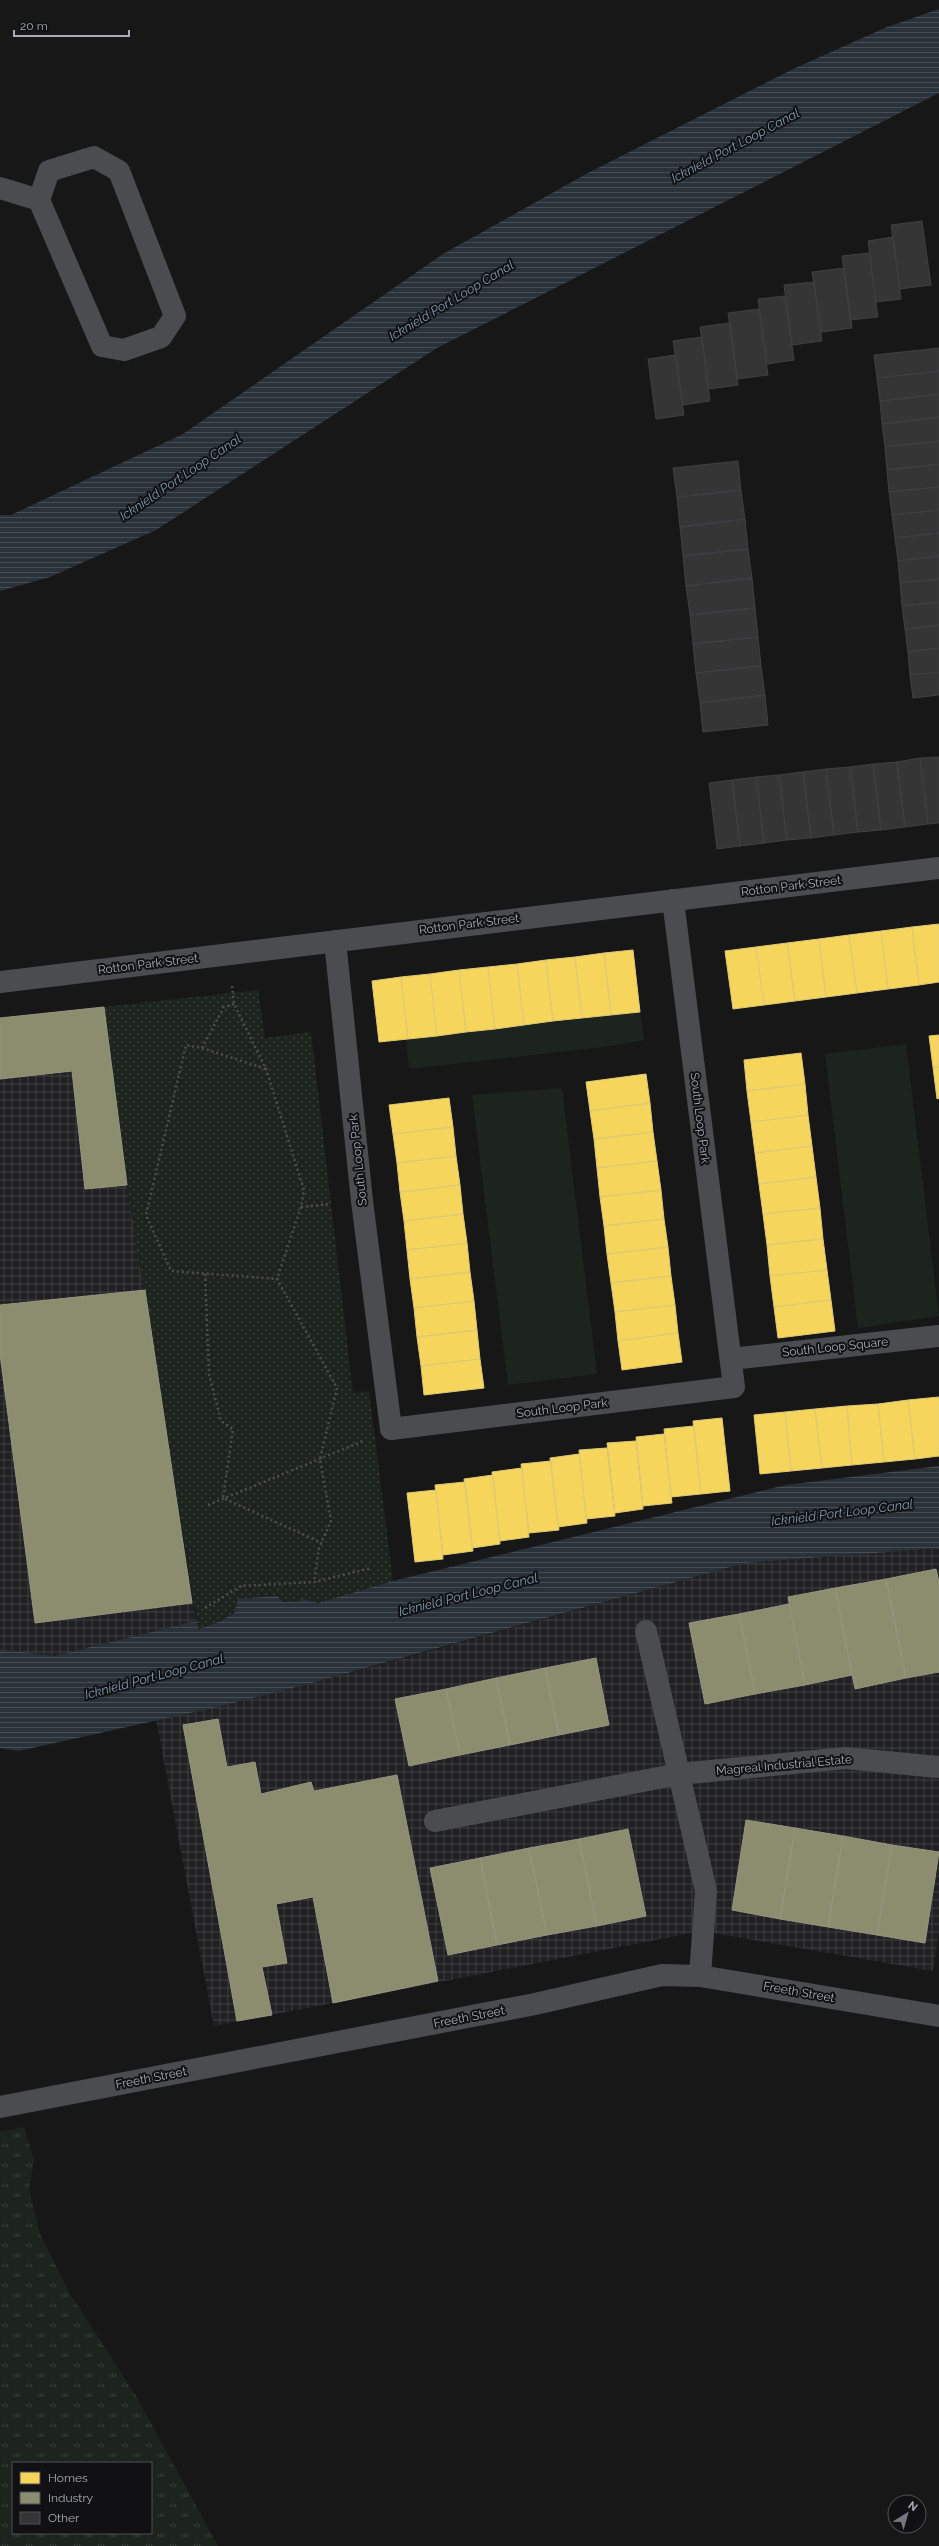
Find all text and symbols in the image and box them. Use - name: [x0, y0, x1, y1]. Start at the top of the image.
- scale bar: [14, 12, 129, 38]
- text: 20 m: [20, 19, 48, 33]
- water label: Icknield Port Loop Canal: [669, 105, 802, 186]
- water label: Icknield Port Loop Canal: [386, 257, 517, 344]
- water label: Icknield Port Loop Canal: [117, 431, 244, 524]
- street label: Rotton Park Street: [740, 873, 842, 899]
- street label: Rotton Park Street: [418, 911, 520, 937]
- street label: Rotton Park Street: [97, 951, 199, 977]
- street label: South Loop Park: [687, 1072, 713, 1165]
- street label: South Loop Park: [346, 1113, 370, 1206]
- street label: South Loop Square: [781, 1334, 889, 1360]
- street label: South Loop Park: [516, 1395, 609, 1421]
- water label: Icknield Port Loop Canal: [770, 1496, 914, 1529]
- water label: Icknield Port Loop Canal: [397, 1570, 540, 1619]
- water label: Icknield Port Loop Canal: [83, 1651, 226, 1702]
- street label: Magreal Industrial Estate: [716, 1752, 852, 1778]
- street label: Freeth Street: [762, 1979, 836, 2005]
- street label: Freeth Street: [432, 2003, 506, 2031]
- street label: Freeth Street: [114, 2064, 188, 2092]
- legend: [12, 2462, 152, 2534]
- text: Homes: [48, 2471, 88, 2485]
- text: Industry: [48, 2491, 94, 2505]
- north arrow: [887, 2494, 927, 2534]
- text: N: [905, 2499, 920, 2514]
- text: Other: [48, 2511, 80, 2525]

